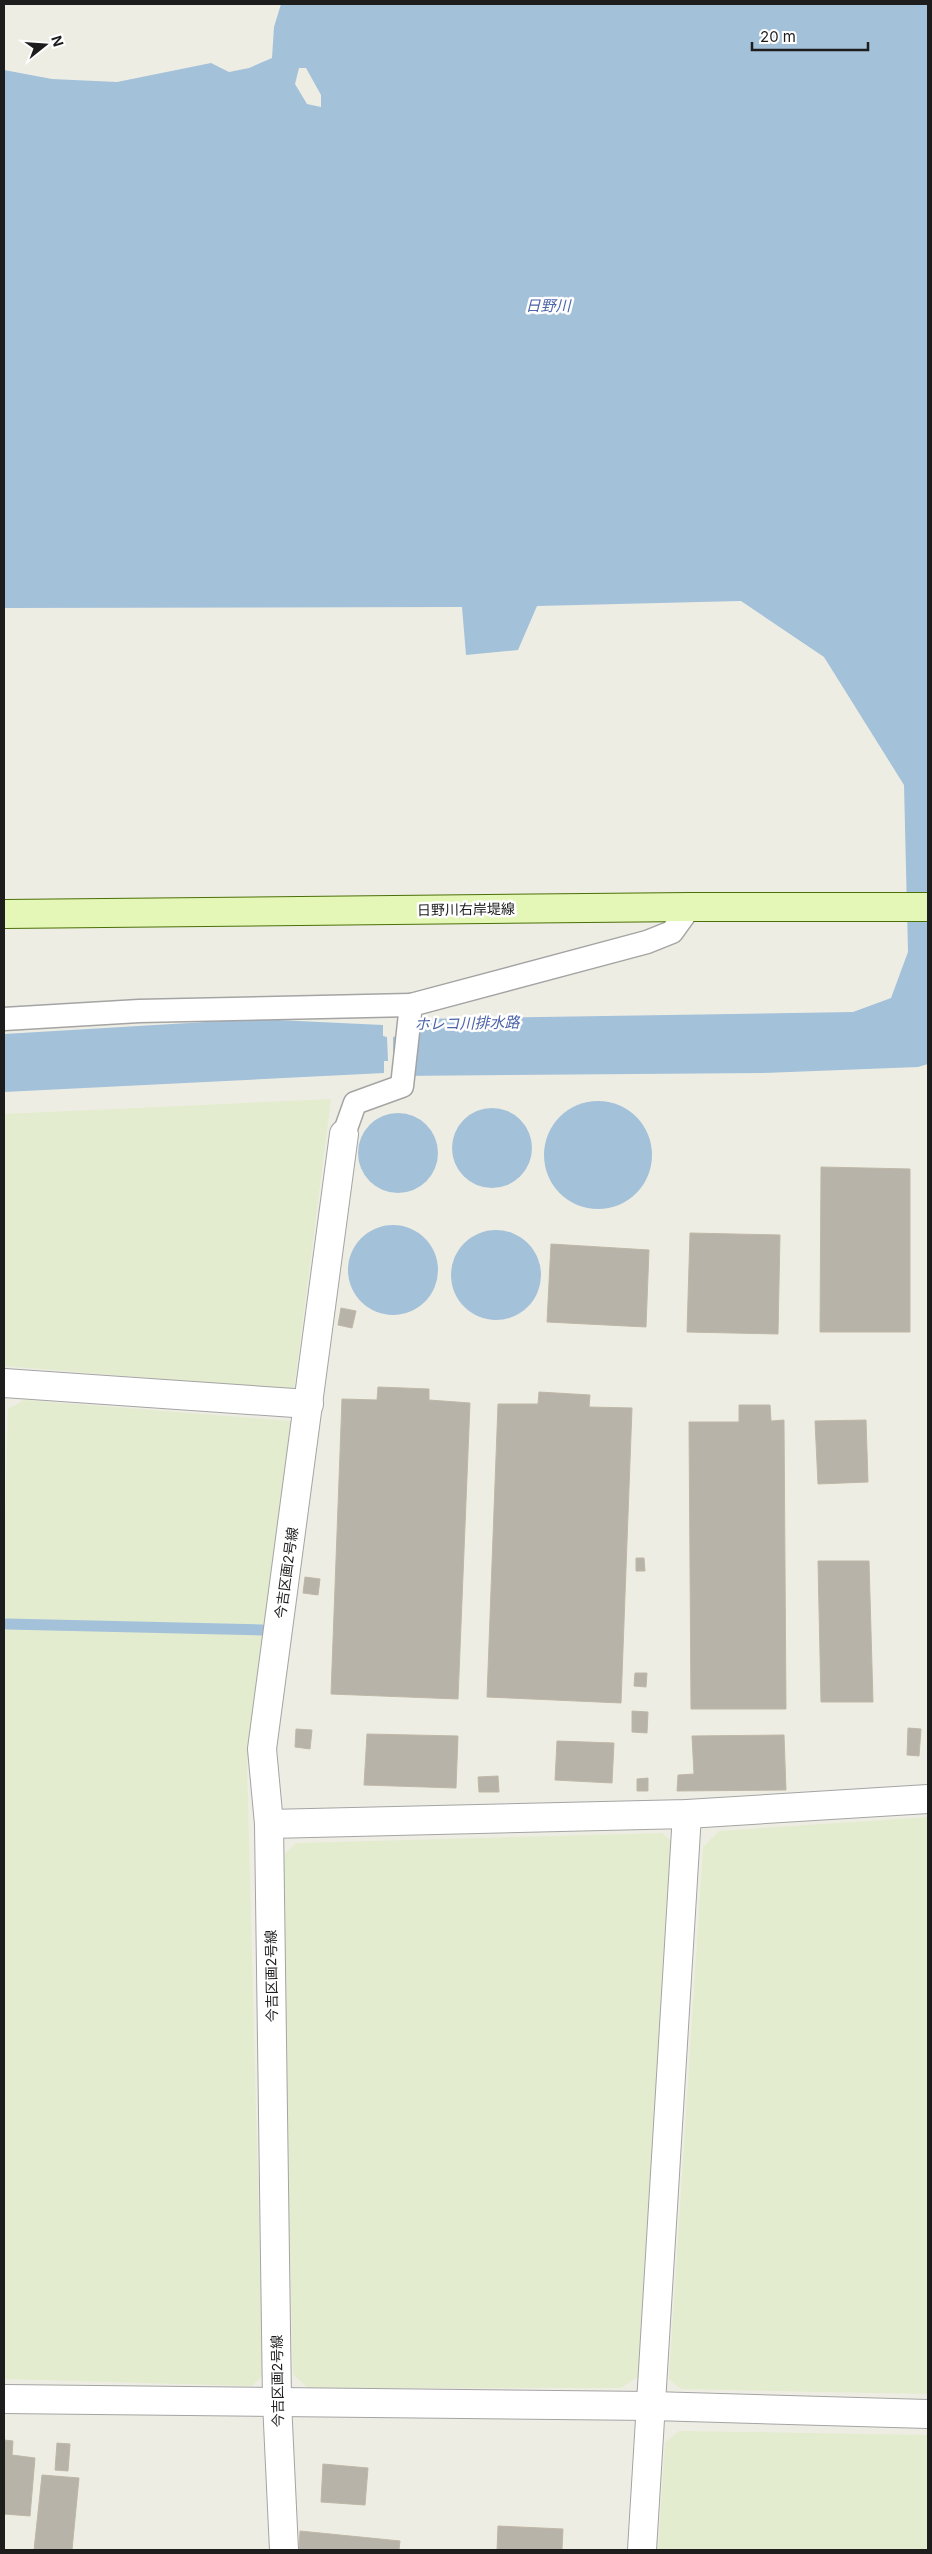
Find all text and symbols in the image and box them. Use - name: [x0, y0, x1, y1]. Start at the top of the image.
- north arrow: [20, 20, 70, 70]
- scale bar: [752, 20, 868, 52]
- text: 20 m: [760, 27, 796, 46]
- text: N: [48, 33, 68, 49]
- water label: 日野川: [525, 296, 572, 315]
- street label: 日野川右岸堤線: [417, 900, 515, 918]
- water label: ホレコ川排水路: [414, 1013, 522, 1033]
- street label: 今吉区画2号線: [271, 1526, 301, 1620]
- street label: 今吉区画2号線: [262, 1930, 280, 2022]
- street label: 今吉区画2号線: [268, 2335, 286, 2427]

